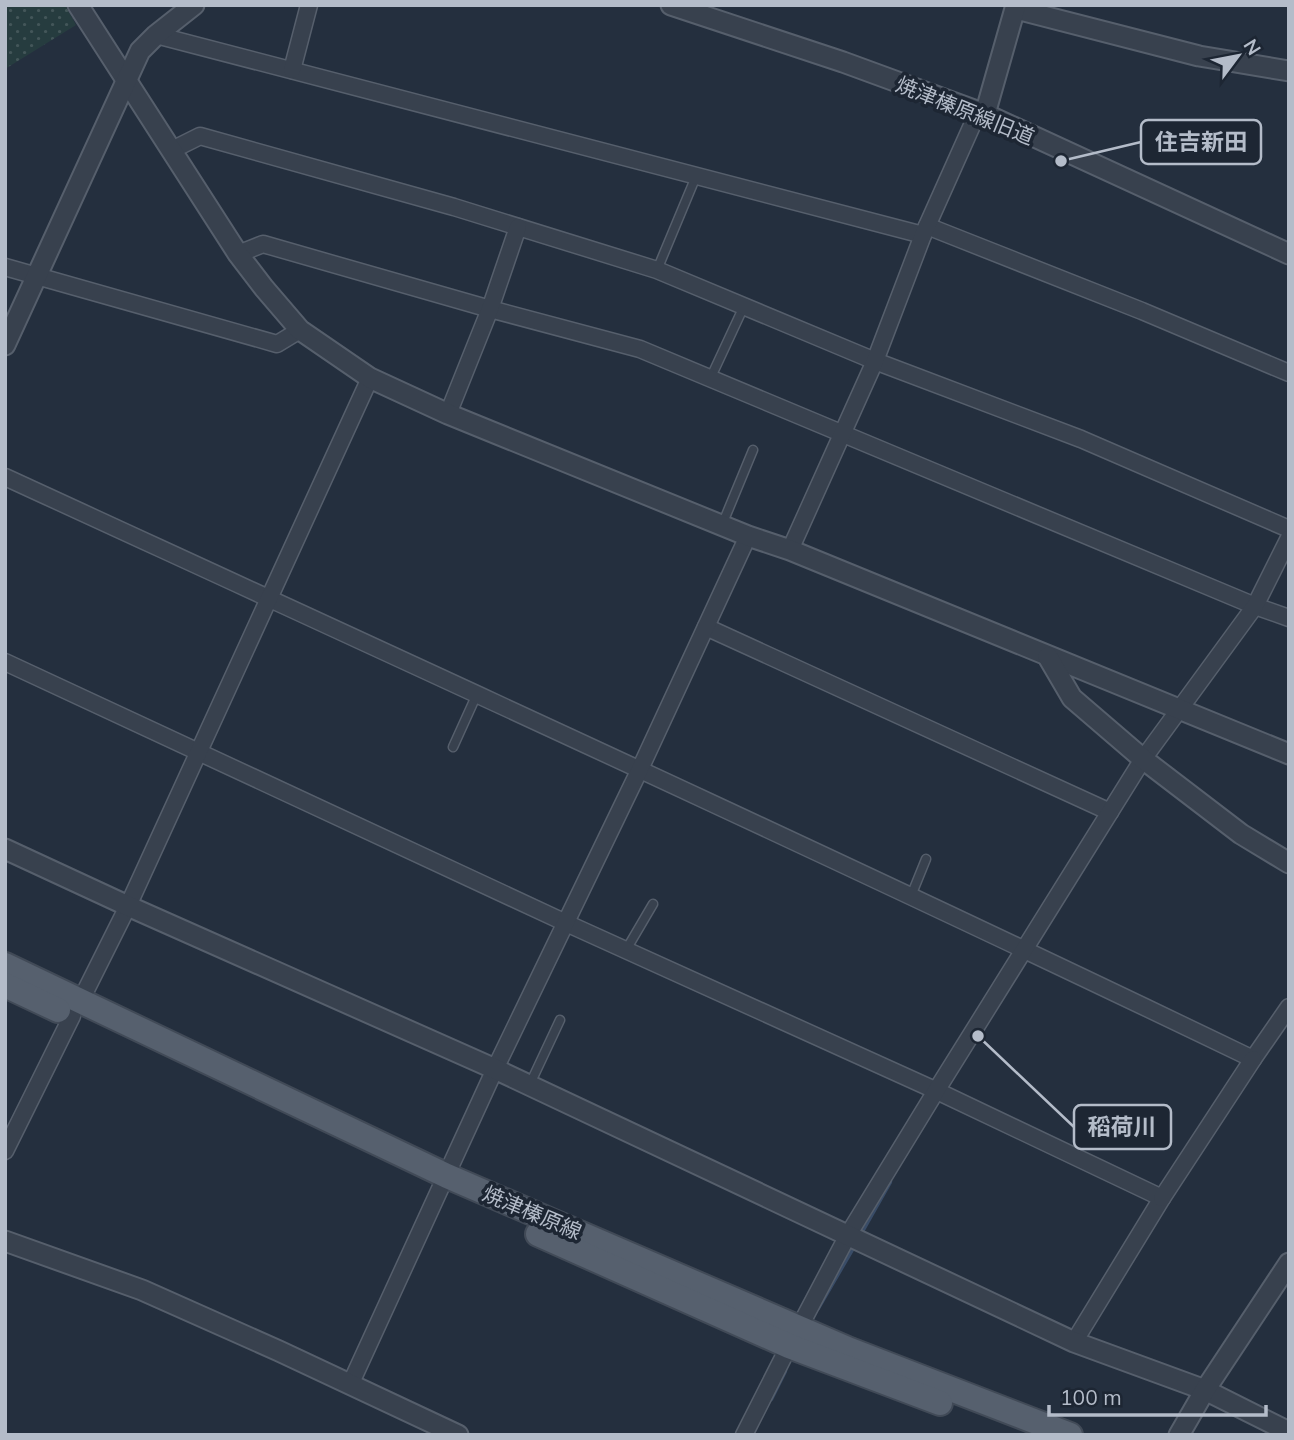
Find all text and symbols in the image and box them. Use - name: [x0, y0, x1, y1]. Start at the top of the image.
- north arrow: [1203, 21, 1273, 91]
- text: N: [1238, 35, 1266, 59]
- street label: 焼津榛原線旧道: [892, 70, 1038, 150]
- callout: 住吉新田: [1141, 120, 1261, 164]
- text: 住吉新田: [1155, 127, 1247, 156]
- callout: 稻荷川: [1074, 1105, 1171, 1149]
- text: 稻荷川: [1088, 1112, 1157, 1141]
- street label: 焼津榛原線: [479, 1180, 586, 1245]
- scale bar: [1049, 1374, 1266, 1418]
- text: 100 m: [1060, 1384, 1122, 1410]

